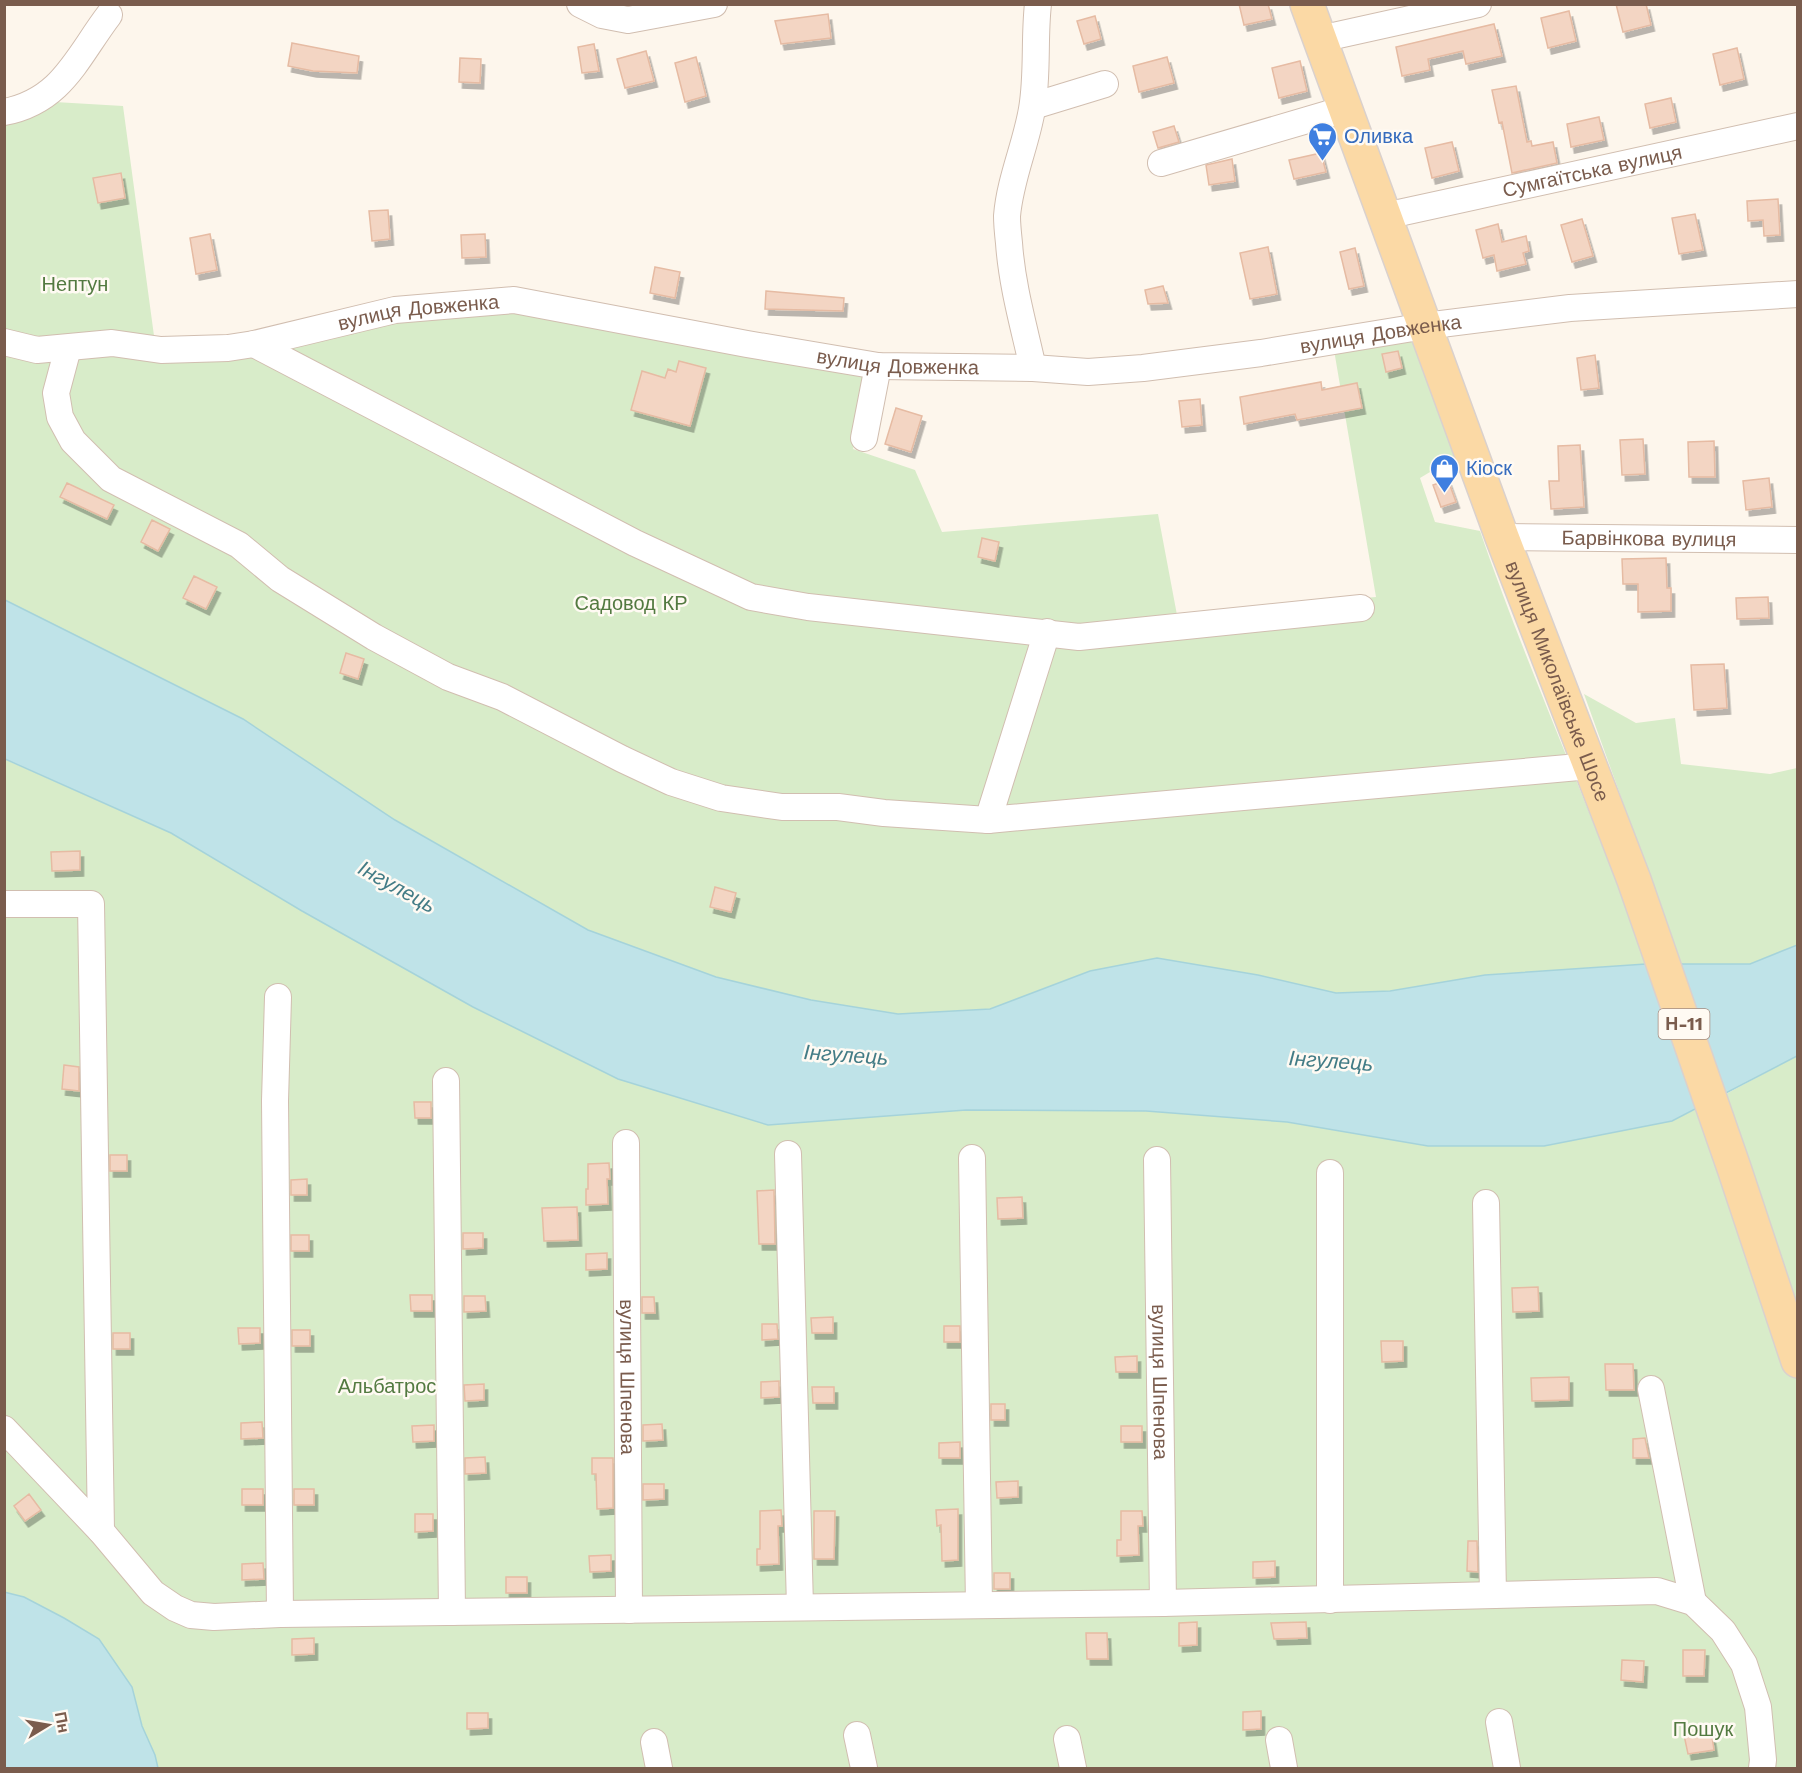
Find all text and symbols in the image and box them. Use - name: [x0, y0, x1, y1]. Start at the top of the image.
- supermarket icon: Оливка: [1307, 120, 1339, 162]
- place label: Оливка: [1344, 124, 1414, 148]
- street label: Сумгаїтська вулиця: [1500, 140, 1684, 202]
- park label: Нептун: [42, 272, 108, 296]
- street label: вулиця Довженка: [335, 289, 501, 335]
- street label: вулиця Довженка: [1298, 309, 1464, 358]
- street label: вулиця Довженка: [815, 344, 980, 379]
- shop icon: Кіоск: [1429, 452, 1461, 494]
- place label: Кіоск: [1466, 456, 1512, 480]
- street label: Барвінкова вулиця: [1561, 526, 1737, 551]
- street label: вулиця Миколаївське Шосе: [1500, 557, 1615, 805]
- park label: Садовод КР: [574, 591, 688, 615]
- water label: Інгулець: [354, 855, 440, 918]
- road number: Н-11: [1658, 1009, 1710, 1039]
- water label: Інгулець: [803, 1039, 889, 1070]
- water label: Інгулець: [1288, 1045, 1374, 1076]
- street label: вулиця Шпенова: [615, 1299, 640, 1456]
- street label: вулиця Шпенова: [1147, 1304, 1173, 1461]
- park label: Альбатрос: [338, 1374, 436, 1398]
- north arrow: [18, 1695, 78, 1755]
- text: Пн: [51, 1710, 74, 1734]
- park label: Пошук: [1673, 1717, 1733, 1741]

